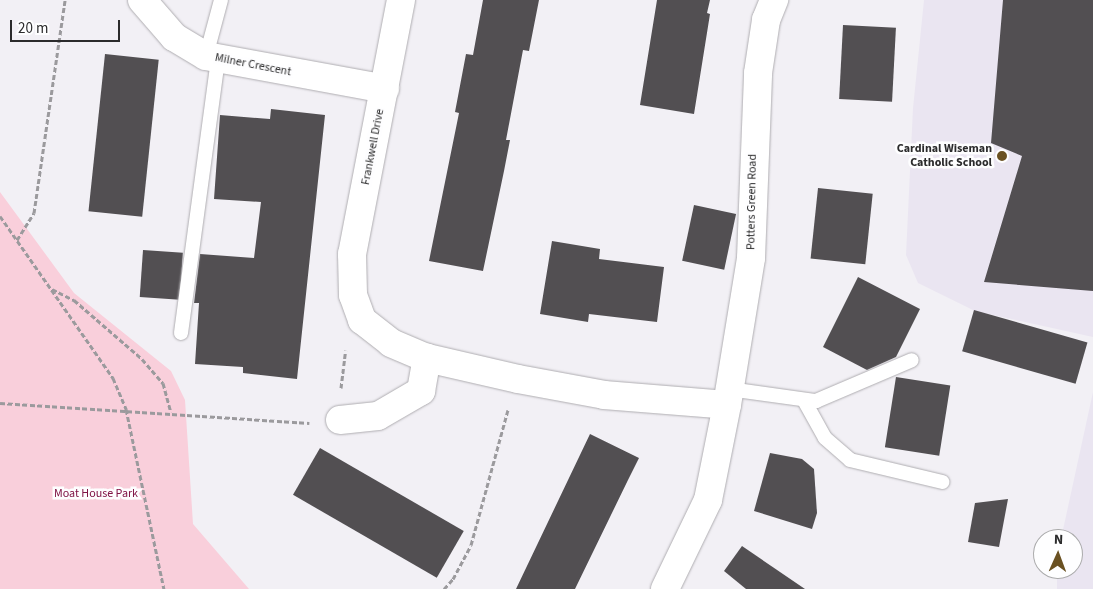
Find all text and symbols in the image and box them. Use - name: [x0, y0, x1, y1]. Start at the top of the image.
- scale bar: [12, 10, 122, 42]
- text: 20 m: [18, 18, 48, 39]
- street label: Milner Crescent: [214, 51, 292, 79]
- street label: Frankwell Drive: [359, 108, 387, 186]
- place label: Cardinal Wiseman Catholic School: [897, 142, 992, 170]
- marker: Cardinal Wiseman Catholic School: [996, 150, 1008, 162]
- street label: Potters Green Road: [744, 154, 760, 250]
- park label: Moat House Park: [54, 487, 138, 501]
- north arrow: [1033, 529, 1083, 579]
- text: N: [1053, 530, 1063, 550]

